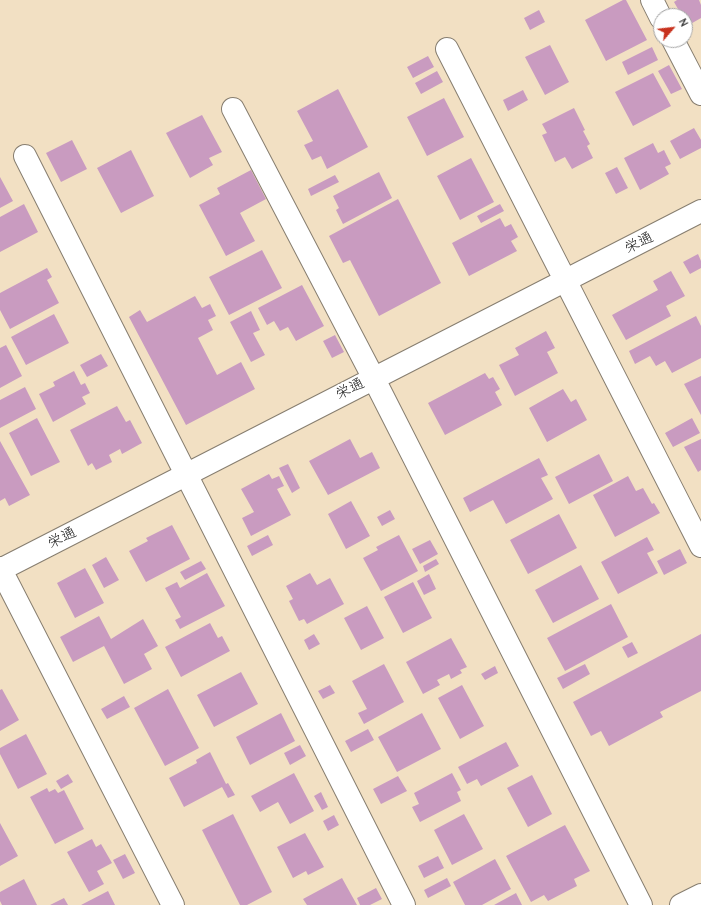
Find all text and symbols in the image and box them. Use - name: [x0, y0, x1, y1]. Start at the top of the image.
- north arrow: [653, 8, 693, 48]
- text: N: [676, 16, 691, 29]
- street label: 栄通: [622, 228, 656, 258]
- street label: 栄通: [333, 374, 367, 404]
- street label: 栄通: [45, 523, 79, 553]

